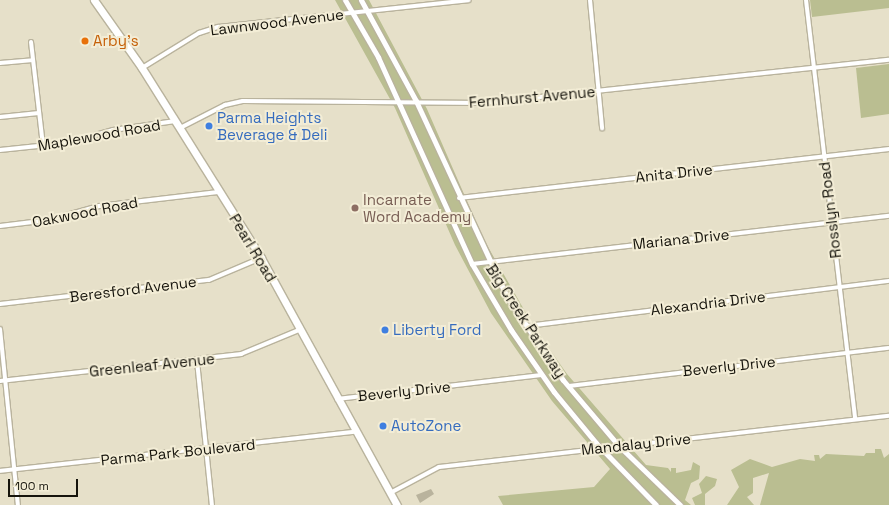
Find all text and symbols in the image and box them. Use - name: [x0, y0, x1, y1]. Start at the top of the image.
- street label: Lawnwood Avenue: [209, 5, 345, 39]
- place label: Arby's: [93, 32, 139, 50]
- marker: Arby's: [80, 36, 90, 46]
- street label: Fernhurst Avenue: [468, 83, 596, 111]
- place label: Parma Heights Beverage & Deli: [217, 108, 327, 143]
- street label: Maplewood Road: [36, 115, 162, 155]
- marker: Parma Heights Beverage & Deli: [204, 121, 214, 131]
- street label: Anita Drive: [634, 160, 714, 186]
- street label: Rosslyn Road: [815, 161, 845, 259]
- place label: Incarnate Word Academy: [363, 190, 471, 225]
- street label: Oakwood Road: [31, 193, 139, 231]
- marker: Incarnate Word Academy: [350, 203, 360, 213]
- street label: Pearl Road: [226, 211, 280, 285]
- street label: Mariana Drive: [632, 225, 730, 253]
- street label: Big Creek Parkway: [482, 261, 570, 381]
- street label: Beresford Avenue: [68, 272, 198, 306]
- street label: Alexandria Drive: [650, 287, 766, 319]
- place label: Liberty Ford: [393, 321, 481, 339]
- marker: Liberty Ford: [380, 325, 390, 335]
- street label: Greenleaf Avenue: [88, 349, 216, 381]
- street label: Beverly Drive: [682, 352, 776, 380]
- street label: Beverly Drive: [357, 377, 451, 405]
- place label: AutoZone: [391, 417, 461, 435]
- marker: AutoZone: [378, 421, 388, 431]
- street label: Mandalay Drive: [580, 429, 692, 459]
- street label: Parma Park Boulevard: [100, 435, 256, 469]
- scale bar: [10, 471, 80, 497]
- text: 100 m: [15, 478, 49, 494]

